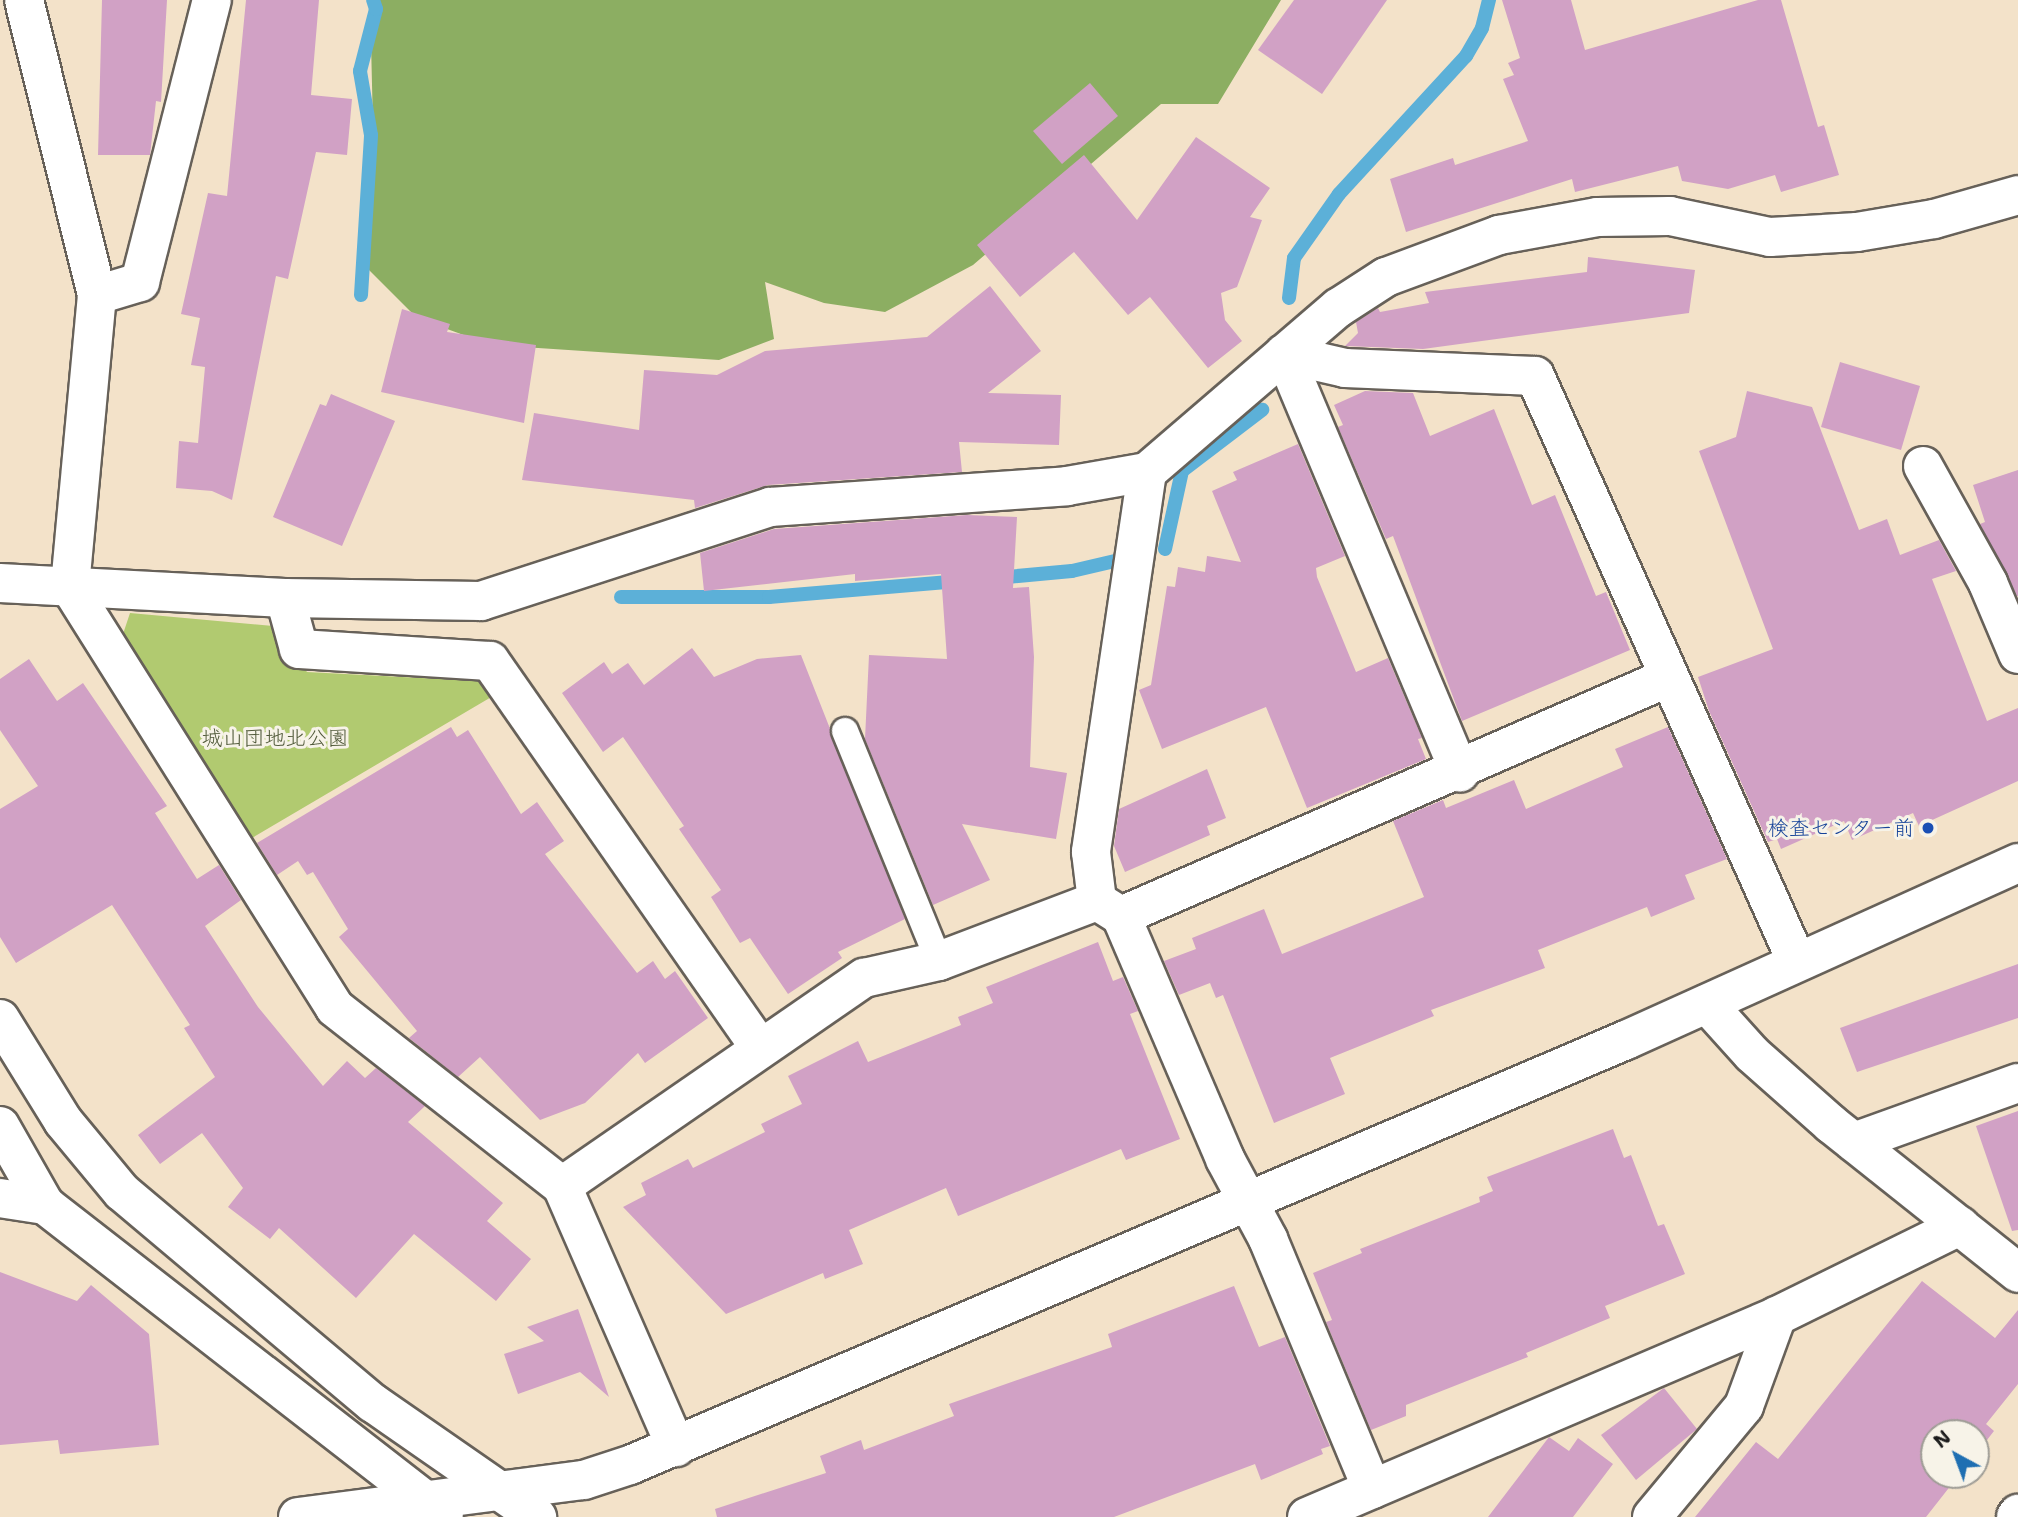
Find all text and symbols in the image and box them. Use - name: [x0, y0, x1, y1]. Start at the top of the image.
- park label: 城山団地北公園: [202, 725, 348, 751]
- place label: 検査センター前: [1767, 815, 1914, 841]
- marker: 検査センター前: [1920, 820, 1936, 836]
- north arrow: [1920, 1419, 1990, 1489]
- text: N: [1928, 1425, 1956, 1454]

